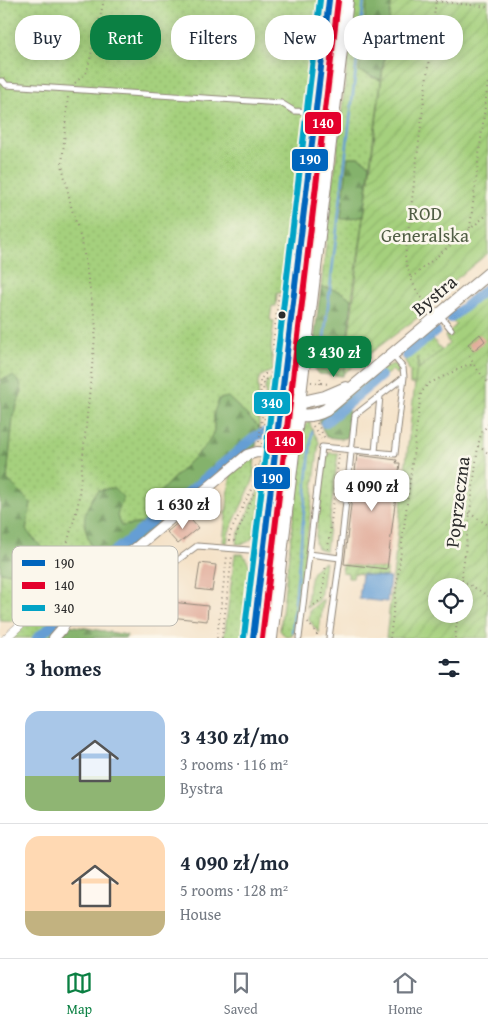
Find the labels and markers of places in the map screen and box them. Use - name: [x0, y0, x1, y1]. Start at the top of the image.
- unlabelled marker: [277, 310, 287, 320]
- pin: 3 430 zł: [282, 336, 386, 378]
- pin: 4 090 zł: [320, 470, 424, 512]
- pin: 1 630 zł: [131, 488, 235, 530]

